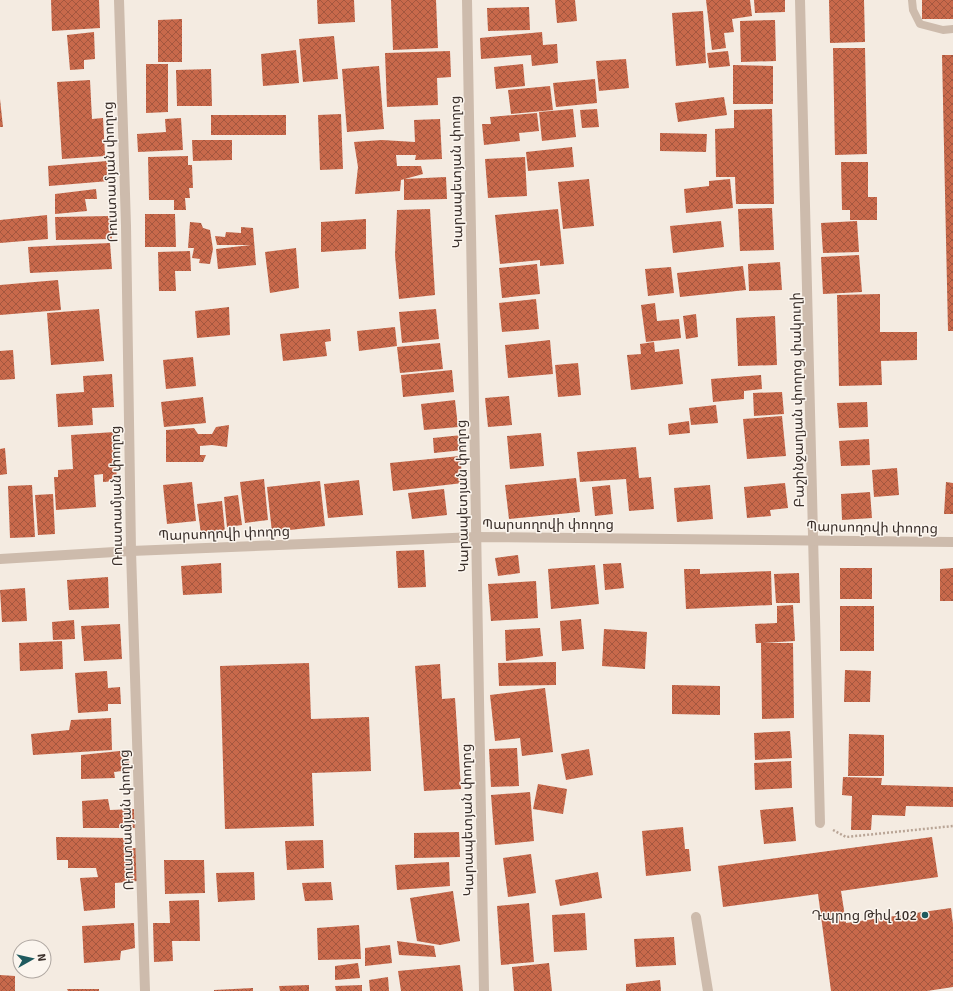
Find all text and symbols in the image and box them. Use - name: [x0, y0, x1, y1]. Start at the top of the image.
- street label: Կարապետյան փողոց: [447, 96, 466, 248]
- street label: Ռուստամյան փողոց: [100, 101, 121, 243]
- street label: Բաշինջաղյան փողոց փակուղի: [787, 292, 808, 508]
- street label: Կարապետյան փողոց: [453, 420, 472, 572]
- street label: Ռուստամյան փողոց: [107, 425, 126, 567]
- street label: Պարսողովի փողոց: [482, 516, 614, 533]
- street label: Պարսողովի փողոց: [806, 518, 938, 537]
- street label: Պարսողովի փողոց: [158, 523, 290, 544]
- street label: Կարապետյան փողոց: [458, 744, 477, 896]
- street label: Ռուստամյան փողոց: [116, 749, 137, 891]
- place label: Դպրոց Թիվ 102: [811, 907, 917, 924]
- marker: Դպրոց Թիվ 102: [920, 910, 930, 920]
- north arrow: [12, 939, 52, 979]
- text: N: [34, 953, 48, 962]

